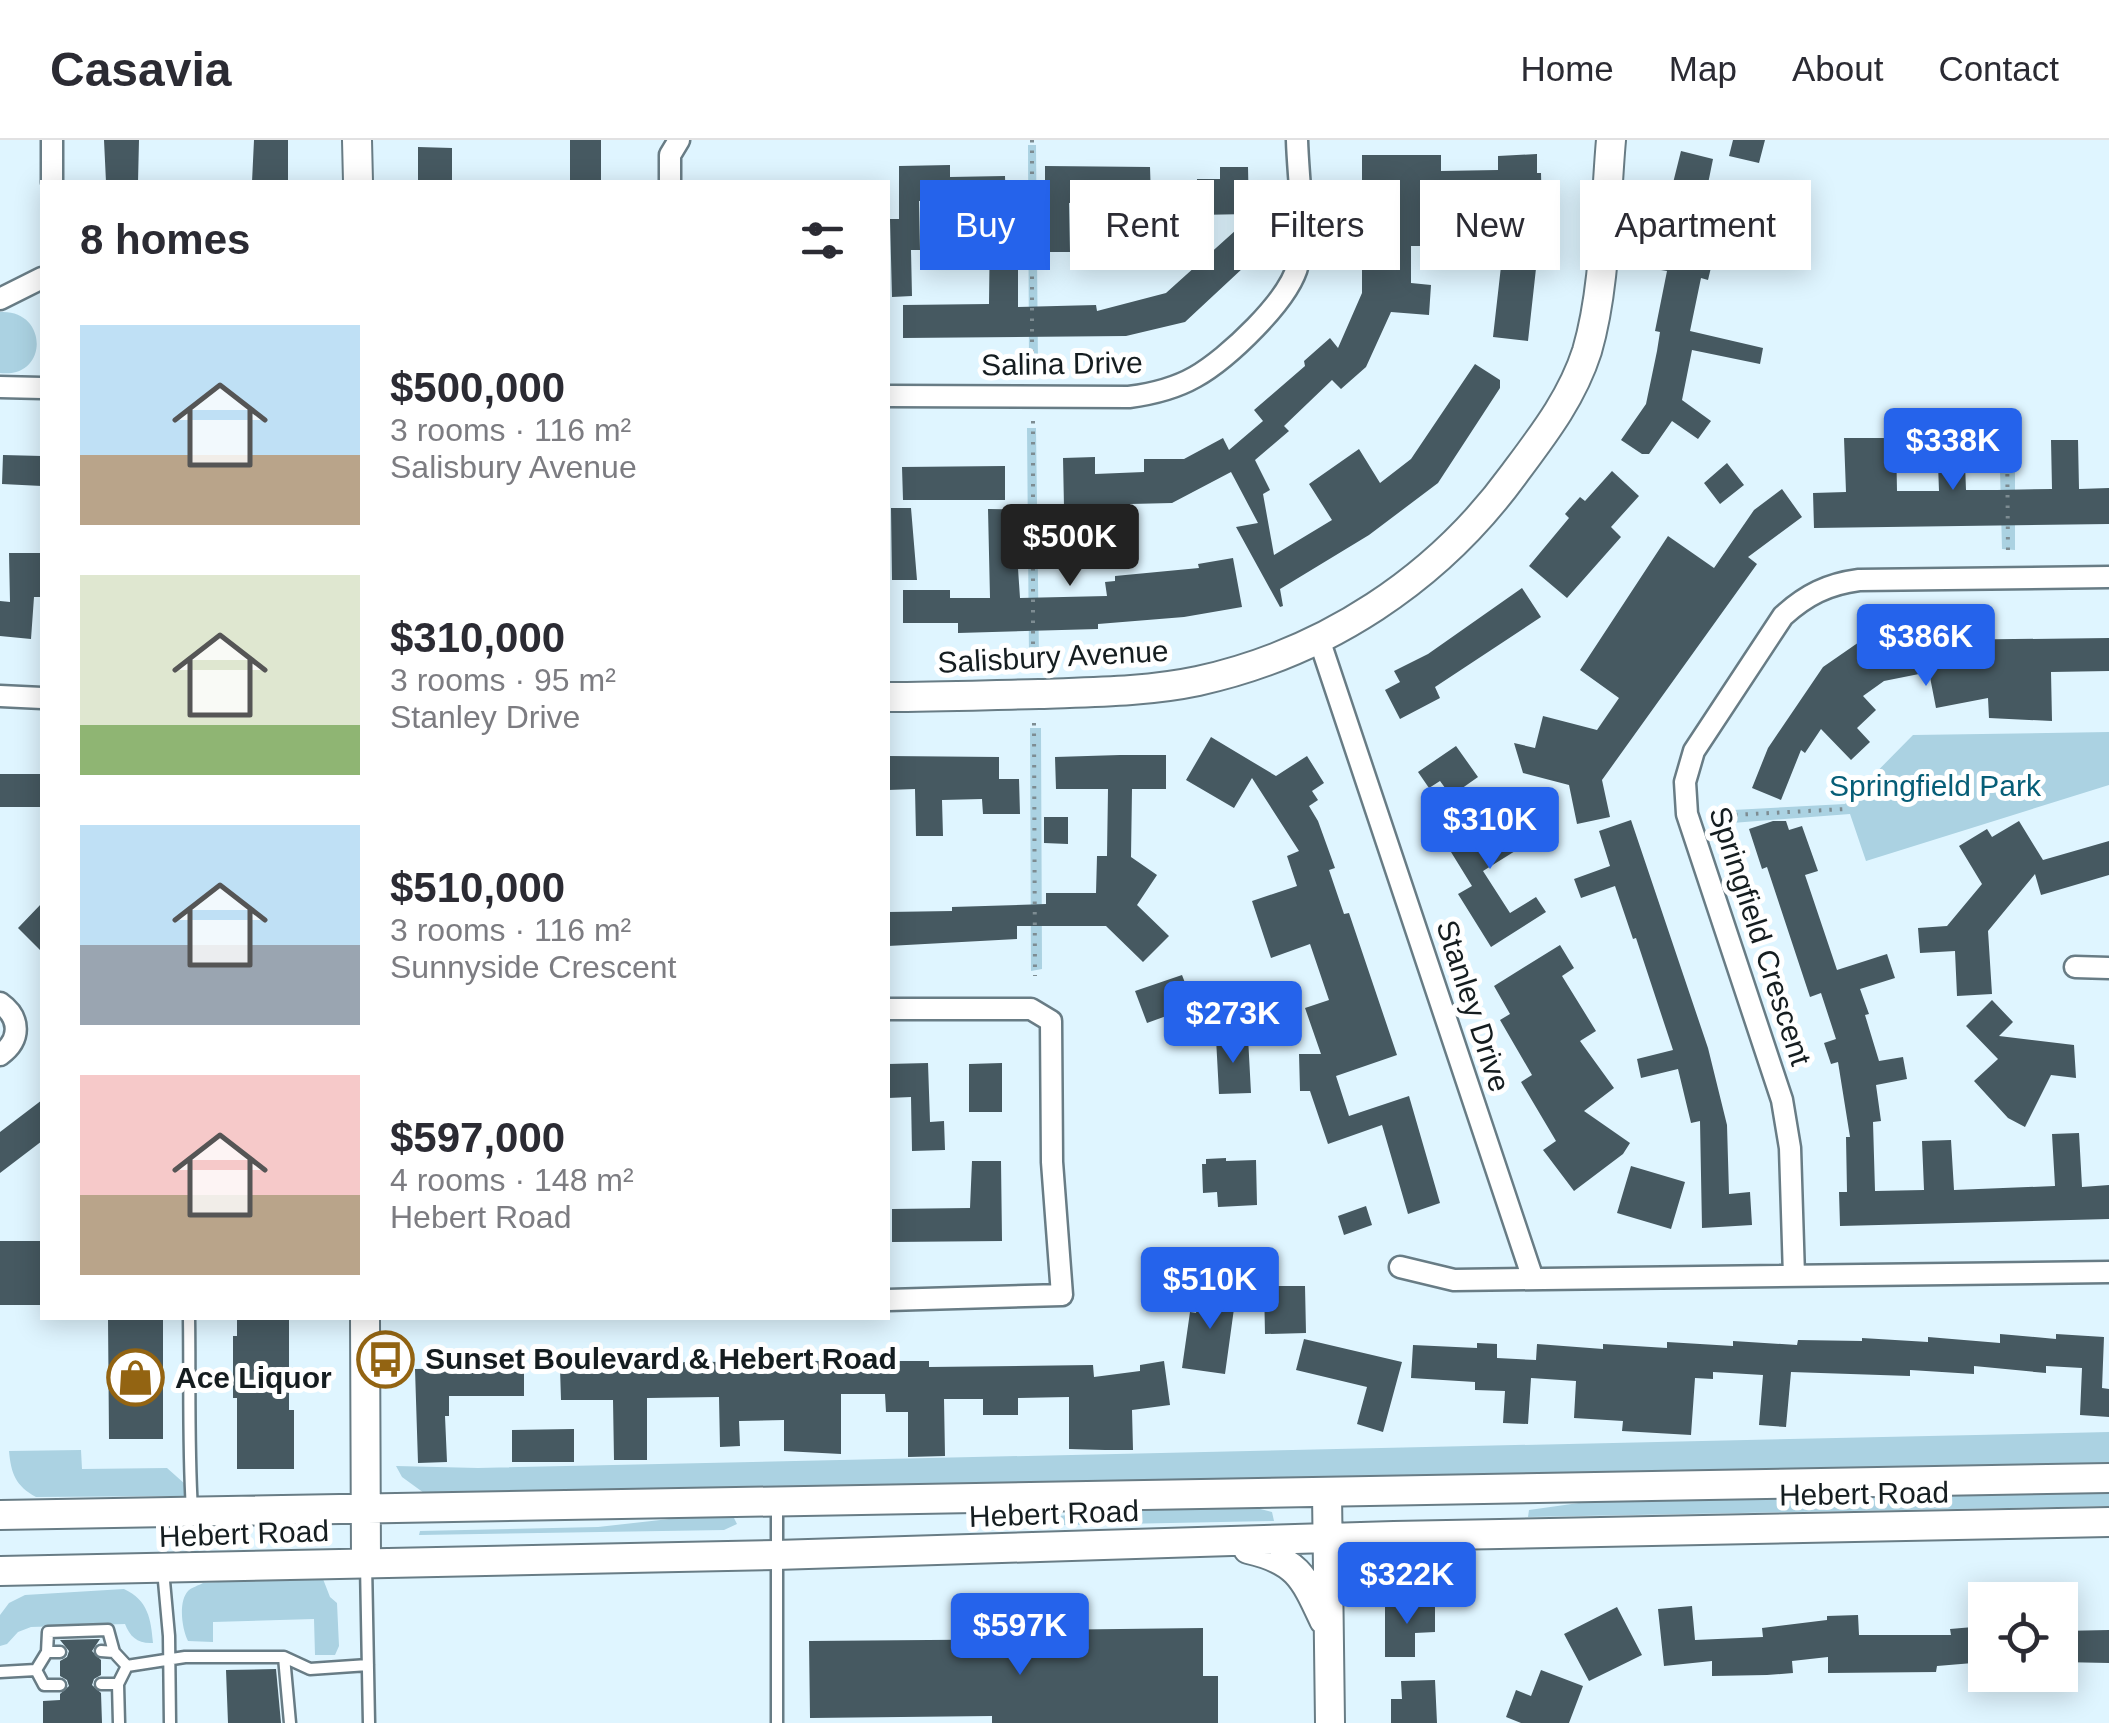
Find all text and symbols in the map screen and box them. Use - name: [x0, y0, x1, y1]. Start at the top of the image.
- text: Casavia: [50, 43, 231, 96]
- text: Home: [1520, 49, 1614, 88]
- text: Map: [1669, 49, 1737, 88]
- text: About: [1792, 49, 1883, 88]
- text: Contact: [1938, 49, 2059, 88]
- chip: Buy: [920, 180, 1050, 270]
- chip: Rent: [1070, 180, 1214, 270]
- chip: Filters: [1234, 180, 1400, 270]
- chip: New: [1420, 180, 1560, 270]
- chip: Apartment: [1580, 180, 1811, 270]
- icon: filters: [795, 213, 850, 268]
- text: 8 homes: [80, 216, 250, 263]
- street label: Salina Drive: [981, 346, 1143, 381]
- text: $500,000: [390, 364, 565, 411]
- icon: home: [160, 365, 280, 485]
- pin: $338K: [1883, 408, 2023, 493]
- text: 3 rooms · 116 m²: [390, 412, 631, 448]
- text: $338K: [1906, 422, 2000, 458]
- text: Salisbury Avenue: [390, 449, 637, 485]
- pin: $500K: [1000, 504, 1140, 589]
- text: $500K: [1023, 518, 1117, 554]
- pin: $386K: [1856, 604, 1996, 689]
- text: $310,000: [390, 614, 565, 661]
- icon: home: [160, 615, 280, 735]
- text: $386K: [1879, 618, 1973, 654]
- street label: Salisbury Avenue: [937, 634, 1169, 679]
- text: 3 rooms · 95 m²: [390, 662, 616, 698]
- text: Stanley Drive: [390, 699, 580, 735]
- park label: Springfield Park: [1829, 769, 2042, 802]
- pin: $310K: [1420, 787, 1560, 872]
- text: $310K: [1443, 801, 1537, 837]
- street label: Springfield Crescent: [1703, 802, 1818, 1070]
- text: $510,000: [390, 864, 565, 911]
- icon: home: [160, 865, 280, 985]
- text: 3 rooms · 116 m²: [390, 912, 631, 948]
- street label: Stanley Drive: [1430, 916, 1517, 1096]
- text: Sunnyside Crescent: [390, 949, 676, 985]
- pin: $273K: [1163, 981, 1303, 1066]
- text: $273K: [1186, 995, 1280, 1031]
- text: $597,000: [390, 1114, 565, 1161]
- icon: home: [160, 1115, 280, 1235]
- text: 4 rooms · 148 m²: [390, 1162, 634, 1198]
- text: Hebert Road: [390, 1199, 571, 1235]
- pin: $510K: [1140, 1247, 1280, 1332]
- text: $510K: [1163, 1261, 1257, 1297]
- bus stop icon: Sunset Boulevard & Hebert Road: [356, 1329, 416, 1389]
- place label: Sunset Boulevard & Hebert Road: [425, 1342, 897, 1375]
- shop icon: Ace Liquor: [106, 1348, 166, 1408]
- place label: Ace Liquor: [175, 1361, 332, 1394]
- street label: Hebert Road: [1779, 1476, 1949, 1511]
- street label: Hebert Road: [968, 1494, 1140, 1533]
- street label: Hebert Road: [158, 1514, 330, 1553]
- pin: $322K: [1337, 1542, 1477, 1627]
- text: $322K: [1360, 1556, 1454, 1592]
- map controls: [1968, 1582, 2078, 1692]
- button: locate: [1968, 1582, 2078, 1692]
- pin: $597K: [950, 1593, 1090, 1678]
- text: $597K: [973, 1607, 1067, 1643]

